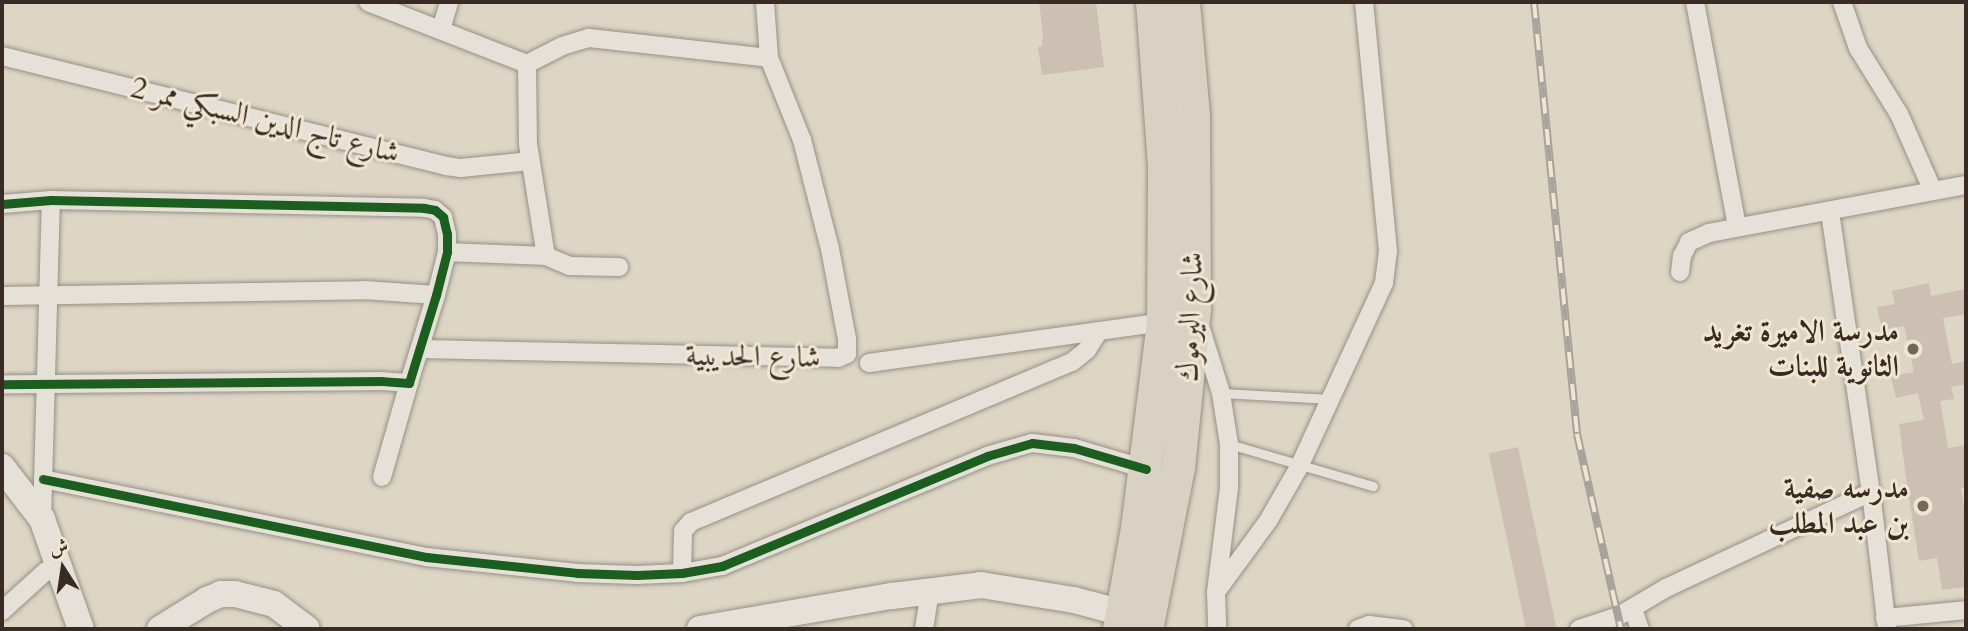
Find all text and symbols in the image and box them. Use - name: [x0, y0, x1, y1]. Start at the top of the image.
- street label: شارع تاج الدين السبكي ممر 2: [127, 70, 403, 172]
- street label: شارع اليرموك: [1171, 251, 1211, 383]
- place label: مدرسة الاميرة تغريد الثانوية للبنات: [1703, 314, 1899, 384]
- street label: شارع الحديبية: [685, 338, 821, 376]
- marker: مدرسة الاميرة تغريد الثانوية للبنات: [1905, 341, 1921, 357]
- place label: مدرسه صفية بن عبد المطلب: [1768, 471, 1909, 542]
- marker: مدرسه صفية بن عبد المطلب: [1915, 498, 1931, 514]
- north arrow: [28, 533, 98, 603]
- text: ش: [47, 533, 71, 562]

